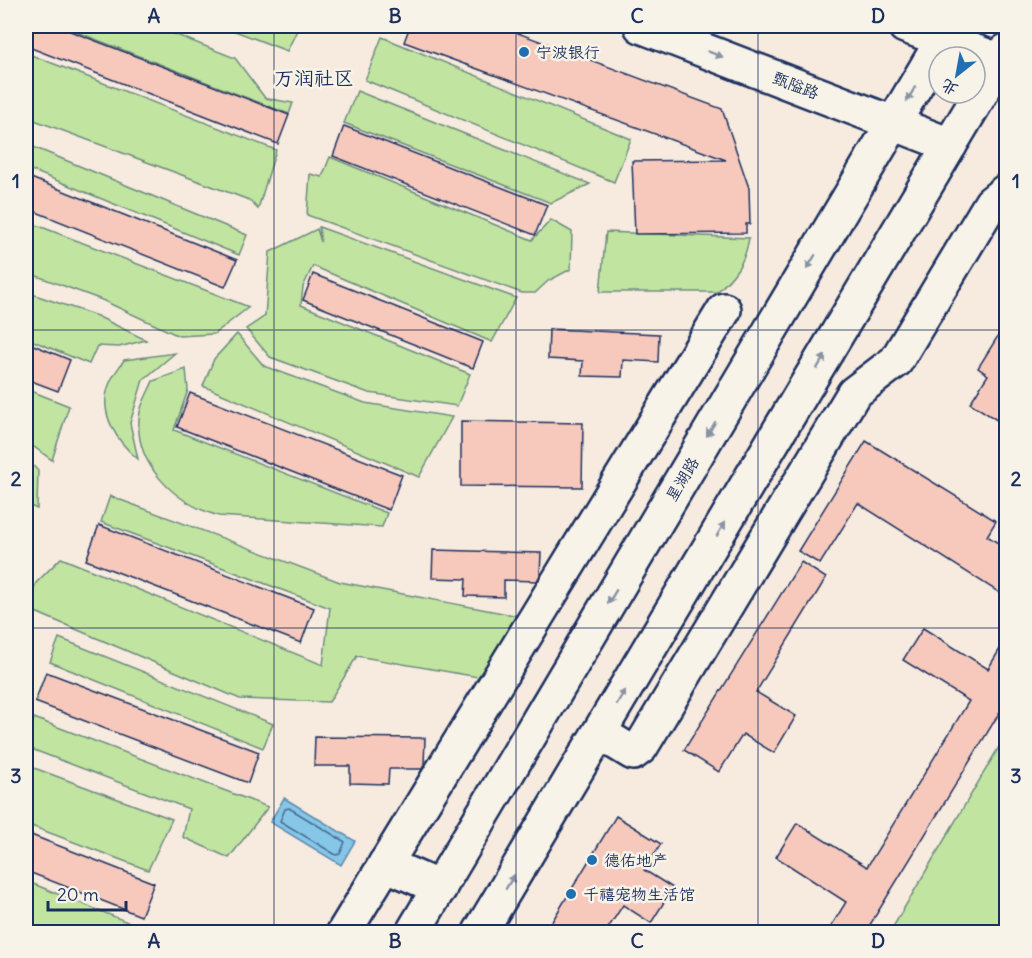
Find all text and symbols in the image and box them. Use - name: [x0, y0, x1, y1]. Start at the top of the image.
- text: A: [148, 3, 161, 28]
- text: B: [388, 3, 402, 28]
- text: C: [630, 3, 644, 28]
- text: D: [871, 3, 885, 28]
- place label: 宁波银行: [536, 42, 600, 62]
- marker: 宁波银行: [517, 45, 531, 59]
- north arrow: [927, 45, 987, 105]
- one-way arrow: [707, 49, 725, 59]
- district label: 万润社区: [274, 65, 354, 90]
- street label: 甄隘路: [770, 67, 822, 103]
- text: 北: [937, 75, 961, 101]
- one-way arrow: [905, 86, 916, 102]
- text: 1: [12, 168, 20, 193]
- text: 1: [1012, 168, 1020, 193]
- one-way arrow: [805, 254, 816, 270]
- one-way arrow: [816, 353, 826, 370]
- one-way arrow: [706, 421, 717, 437]
- street label: 星湖路: [661, 453, 703, 505]
- text: 2: [11, 466, 22, 491]
- text: 2: [1011, 466, 1022, 491]
- one-way arrow: [716, 521, 727, 537]
- one-way arrow: [607, 589, 617, 606]
- one-way arrow: [616, 689, 627, 705]
- text: 3: [10, 763, 22, 788]
- text: 3: [1010, 763, 1022, 788]
- place label: 德佑地产: [604, 850, 668, 870]
- marker: 德佑地产: [585, 853, 599, 867]
- scale bar: [48, 874, 126, 912]
- one-way arrow: [505, 874, 516, 890]
- text: 20 m: [57, 883, 99, 906]
- place label: 千禧宠物生活馆: [583, 884, 695, 904]
- marker: 千禧宠物生活馆: [564, 887, 578, 901]
- text: A: [148, 928, 161, 953]
- text: B: [388, 928, 402, 953]
- text: C: [630, 928, 644, 953]
- text: D: [871, 928, 885, 953]

